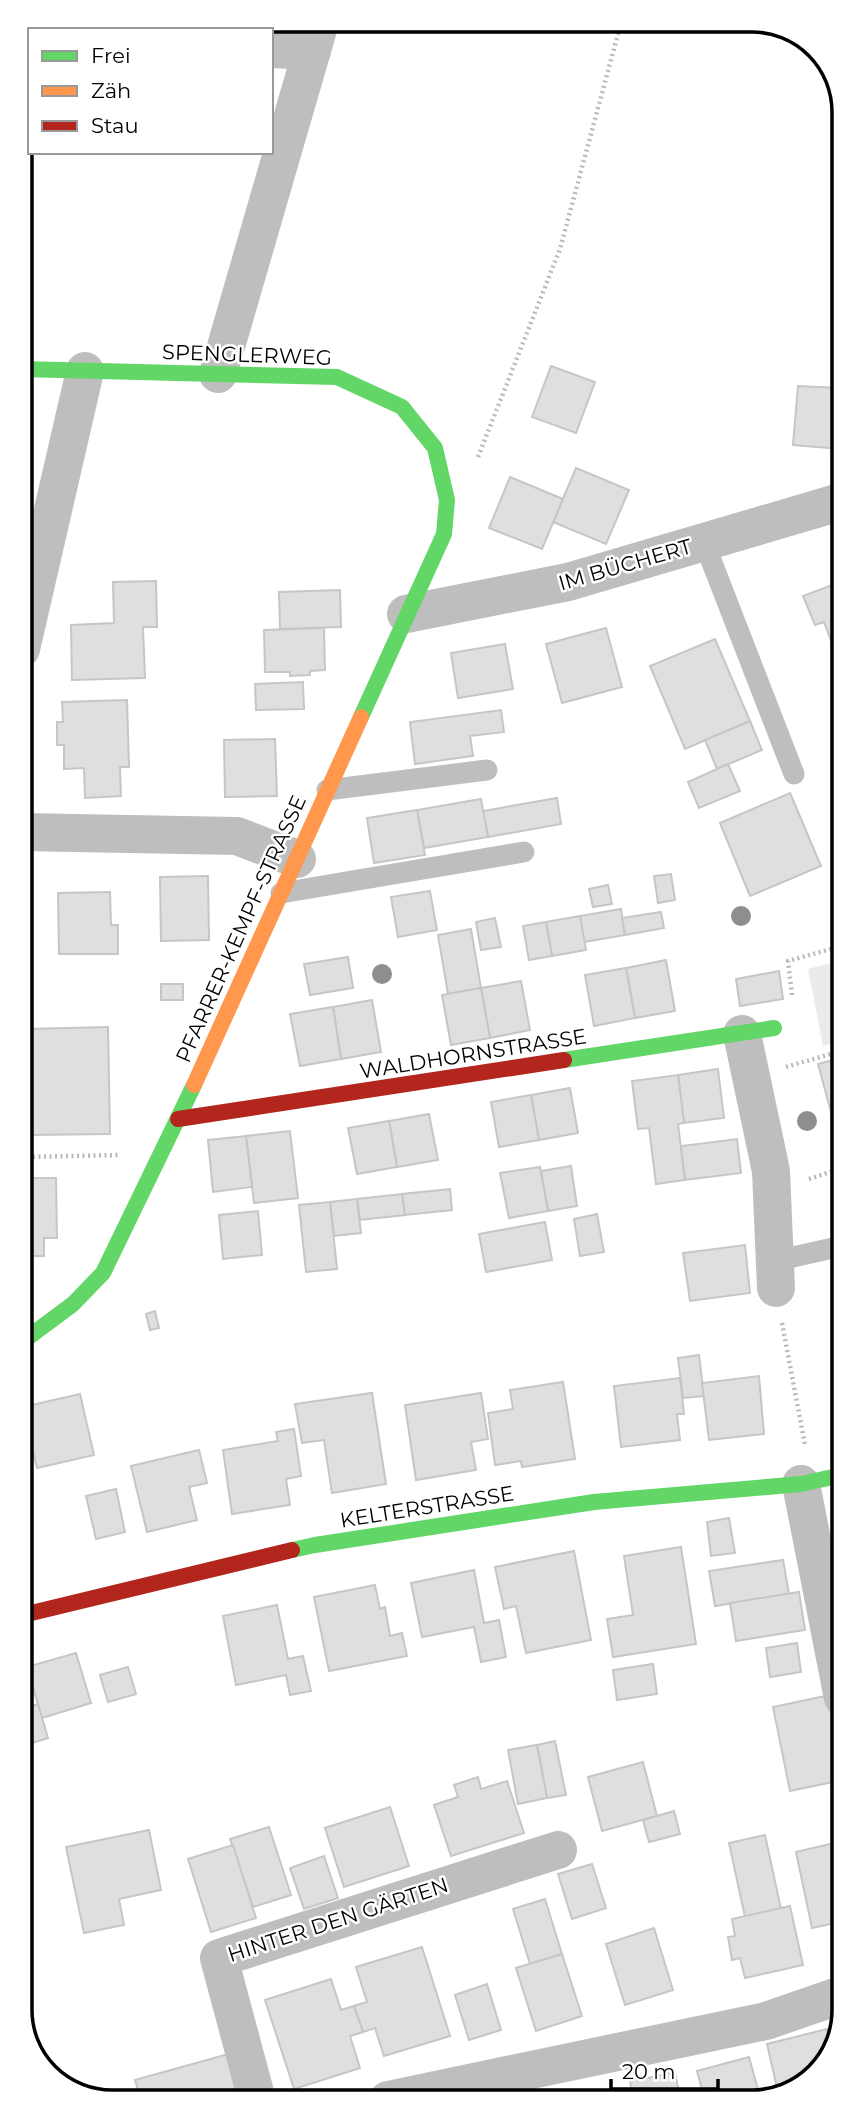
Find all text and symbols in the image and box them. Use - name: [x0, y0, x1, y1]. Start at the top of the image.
- legend: [28, 28, 273, 154]
- text: Frei: [91, 43, 131, 68]
- text: Zäh: [91, 78, 131, 103]
- text: Stau: [91, 113, 139, 138]
- street label: SPENGLERWEG: [162, 339, 332, 370]
- street label: IM BÜCHERT: [555, 534, 694, 595]
- street label: PFARRER-KEMPF-STRASSE: [170, 791, 311, 1066]
- street label: WALDHORNSTRASSE: [358, 1023, 588, 1084]
- street label: KELTERSTRASSE: [338, 1480, 516, 1533]
- street label: HINTER DEN GÄRTEN: [224, 1872, 451, 1967]
- scale bar: [611, 2048, 718, 2092]
- text: 20 m: [622, 2059, 676, 2084]

